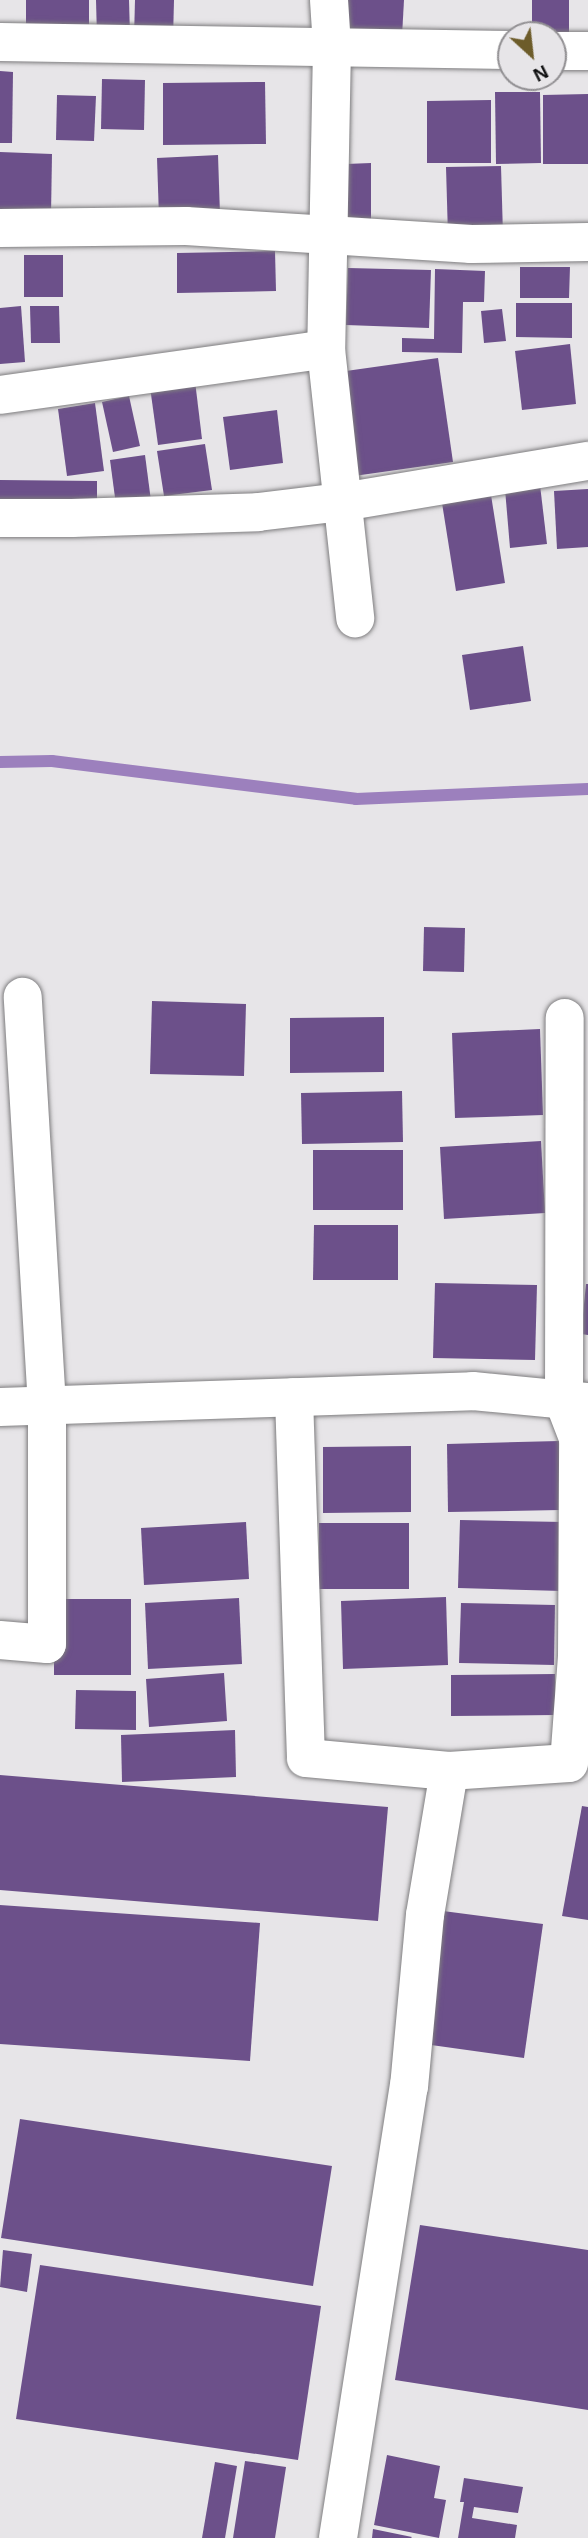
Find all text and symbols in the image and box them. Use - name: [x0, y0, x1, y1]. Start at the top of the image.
- north arrow: [497, 21, 567, 91]
- text: N: [530, 61, 552, 86]

